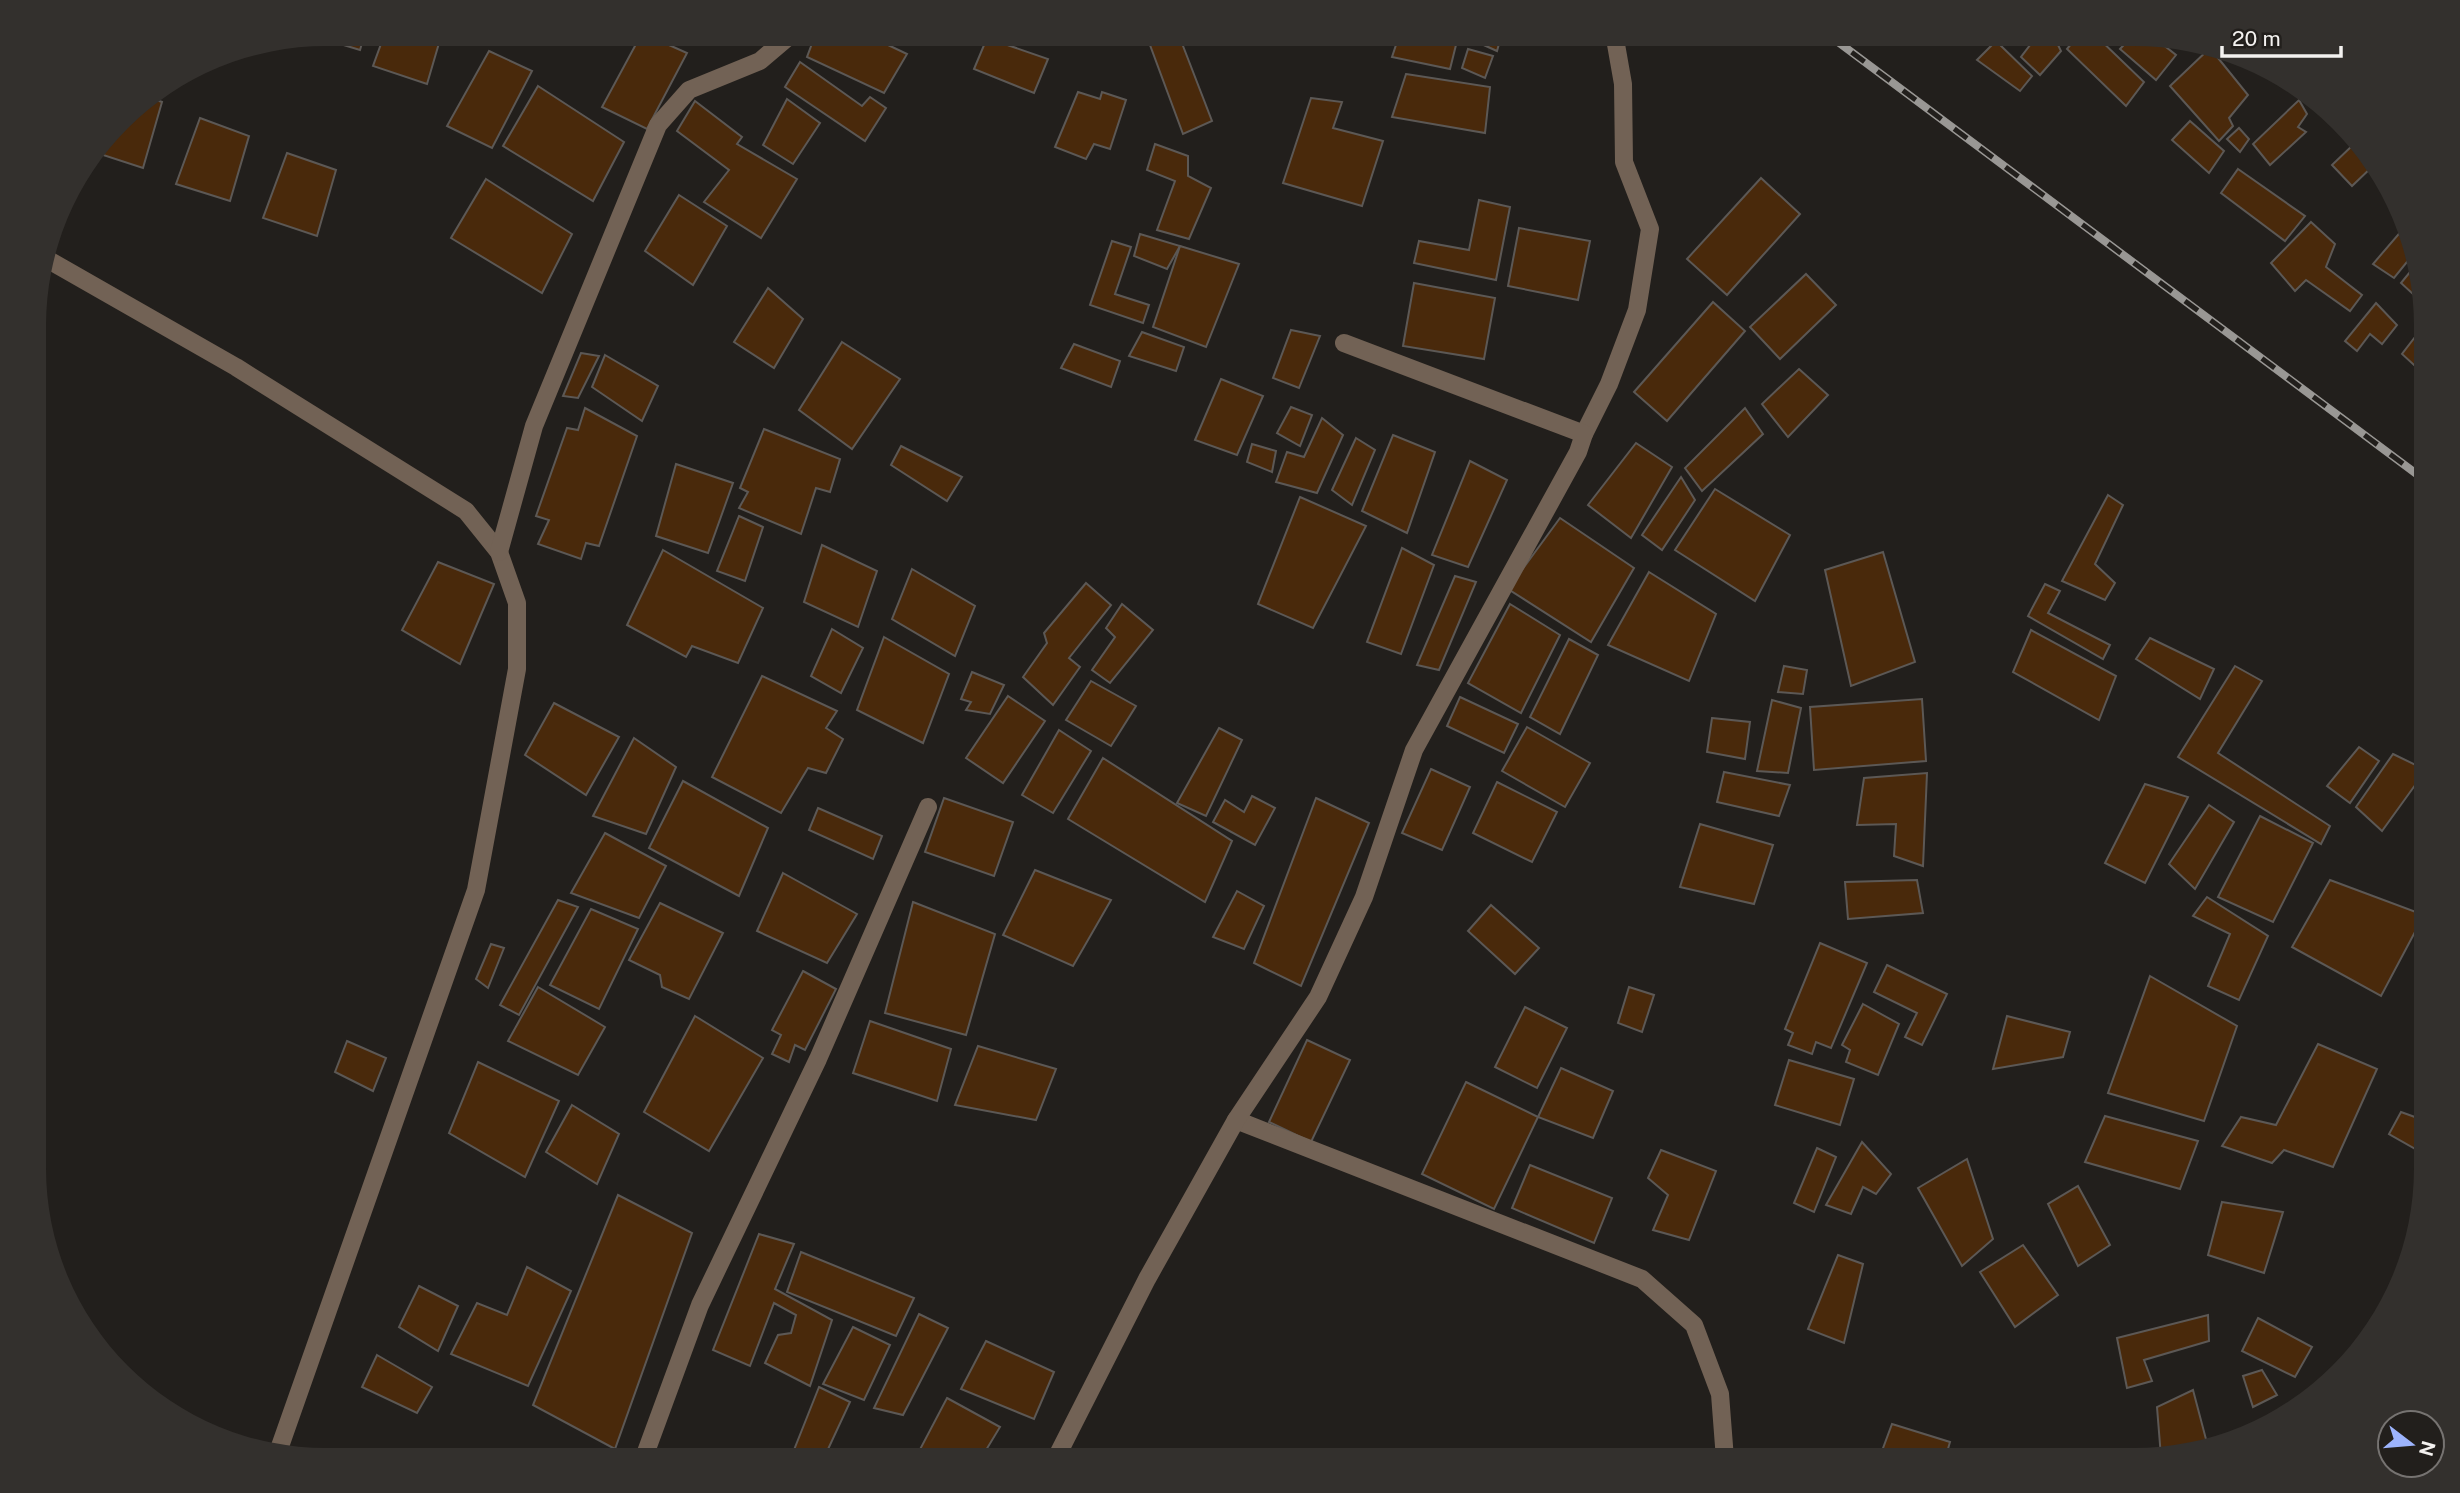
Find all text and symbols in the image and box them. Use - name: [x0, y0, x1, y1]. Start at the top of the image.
- scale bar: [2222, 14, 2341, 58]
- text: 20 m: [2232, 26, 2281, 51]
- north arrow: [2376, 1409, 2446, 1479]
- text: N: [2415, 1439, 2440, 1459]

